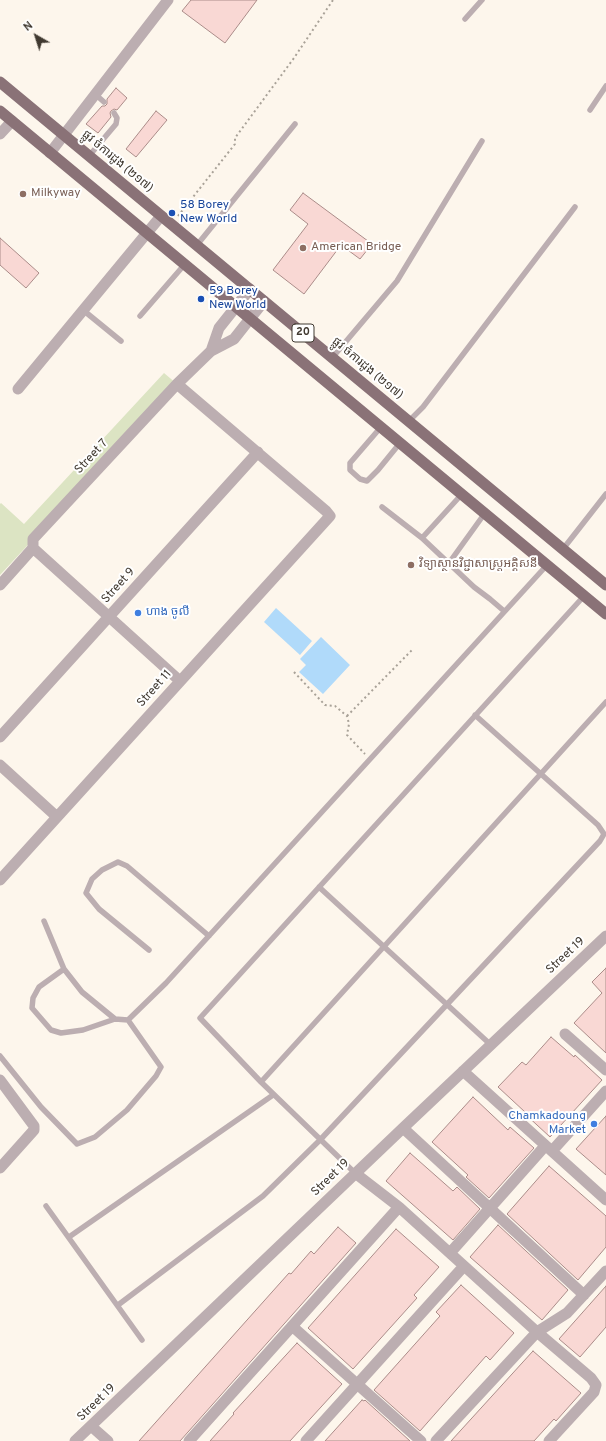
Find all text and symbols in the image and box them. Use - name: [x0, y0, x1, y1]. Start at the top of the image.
- north arrow: [16, 16, 56, 56]
- text: N: [21, 19, 36, 35]
- street label: ផ្លូវ ចំការដូង (២១៧): [78, 128, 156, 196]
- place label: Milkyway: [31, 187, 80, 201]
- marker: Milkyway: [18, 189, 28, 199]
- place label: 58 Borey New World: [180, 199, 237, 227]
- marker: 58 Borey New World: [167, 208, 177, 218]
- place label: American Bridge: [311, 241, 401, 255]
- marker: American Bridge: [298, 243, 308, 253]
- place label: 59 Borey New World: [209, 285, 266, 313]
- marker: 59 Borey New World: [196, 294, 206, 304]
- road number: 20: [292, 324, 314, 342]
- street label: ផ្លូវ ចំការដូង (២១៧): [328, 335, 406, 403]
- street label: Street 7: [72, 437, 112, 477]
- place label: វិទ្យាស្ថានវិជ្ជាសាស្រ្តអគ្គិសនី: [419, 558, 537, 572]
- marker: វិទ្យាស្ថានវិជ្ជាសាស្រ្តអគ្គិសនី: [406, 560, 416, 570]
- street label: Street 9: [99, 565, 139, 607]
- place label: ហាង ចូលី: [146, 606, 190, 620]
- marker: ហាង ចូលី: [133, 608, 143, 618]
- street label: Street 11: [135, 668, 175, 710]
- street label: Street 19: [544, 935, 588, 977]
- place label: Chamkadoung Market: [508, 1110, 586, 1138]
- marker: Chamkadoung Market: [589, 1119, 599, 1129]
- street label: Street 19: [309, 1156, 353, 1200]
- street label: Street 19: [75, 1381, 119, 1425]

